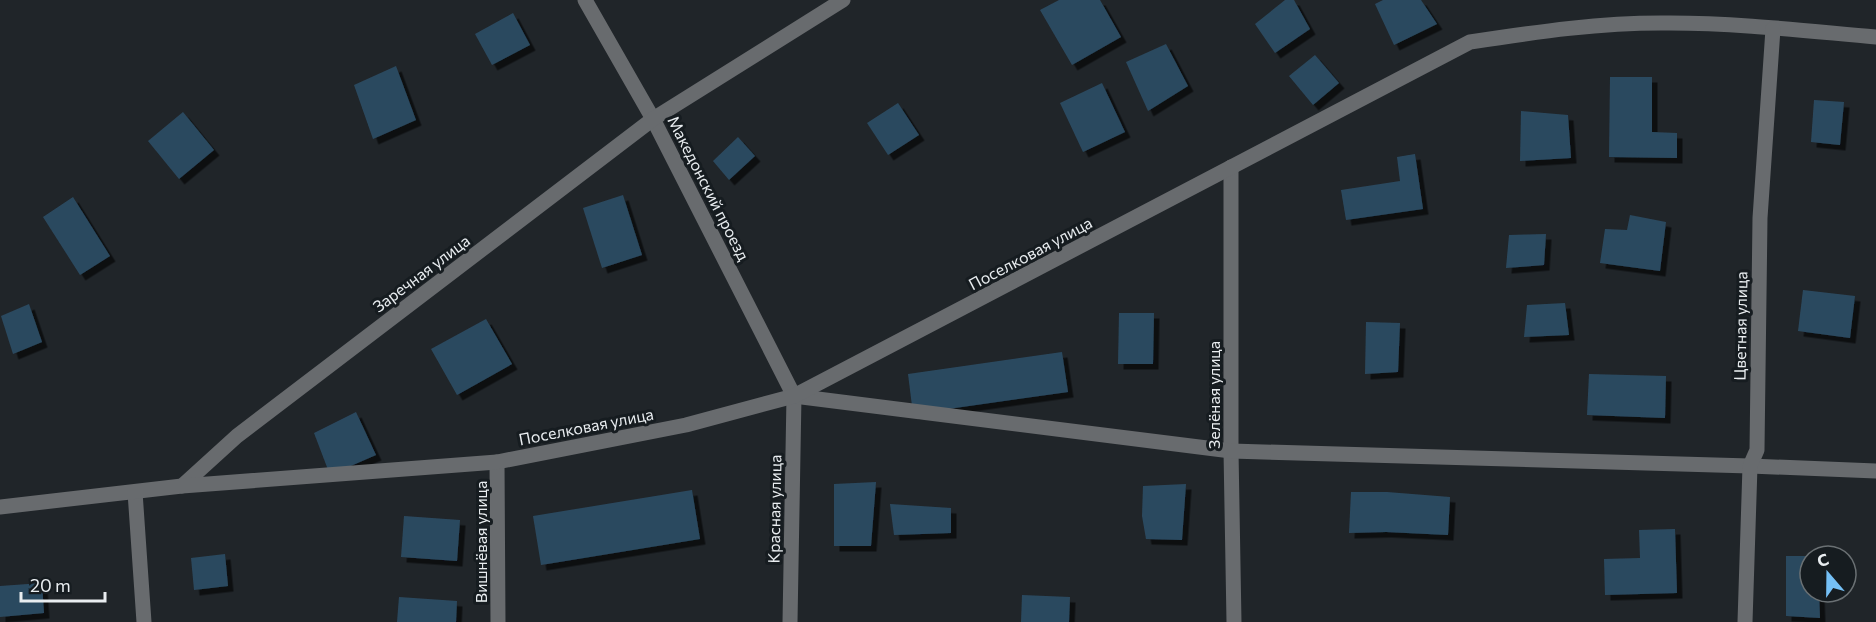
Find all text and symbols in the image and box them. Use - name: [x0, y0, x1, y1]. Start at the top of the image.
- street label: Македонский проезд: [664, 113, 754, 264]
- street label: Поселковая улица: [965, 212, 1095, 294]
- street label: Заречная улица: [369, 230, 473, 316]
- street label: Цветная улица: [1730, 271, 1750, 381]
- street label: Зелёная улица: [1204, 341, 1223, 449]
- street label: Поселковая улица: [517, 404, 655, 448]
- street label: Красная улица: [764, 454, 784, 564]
- street label: Вишнёвая улица: [471, 481, 490, 603]
- north arrow: [1798, 544, 1858, 604]
- text: С: [1814, 549, 1831, 570]
- scale bar: [21, 565, 105, 603]
- text: 20 m: [30, 574, 71, 596]

